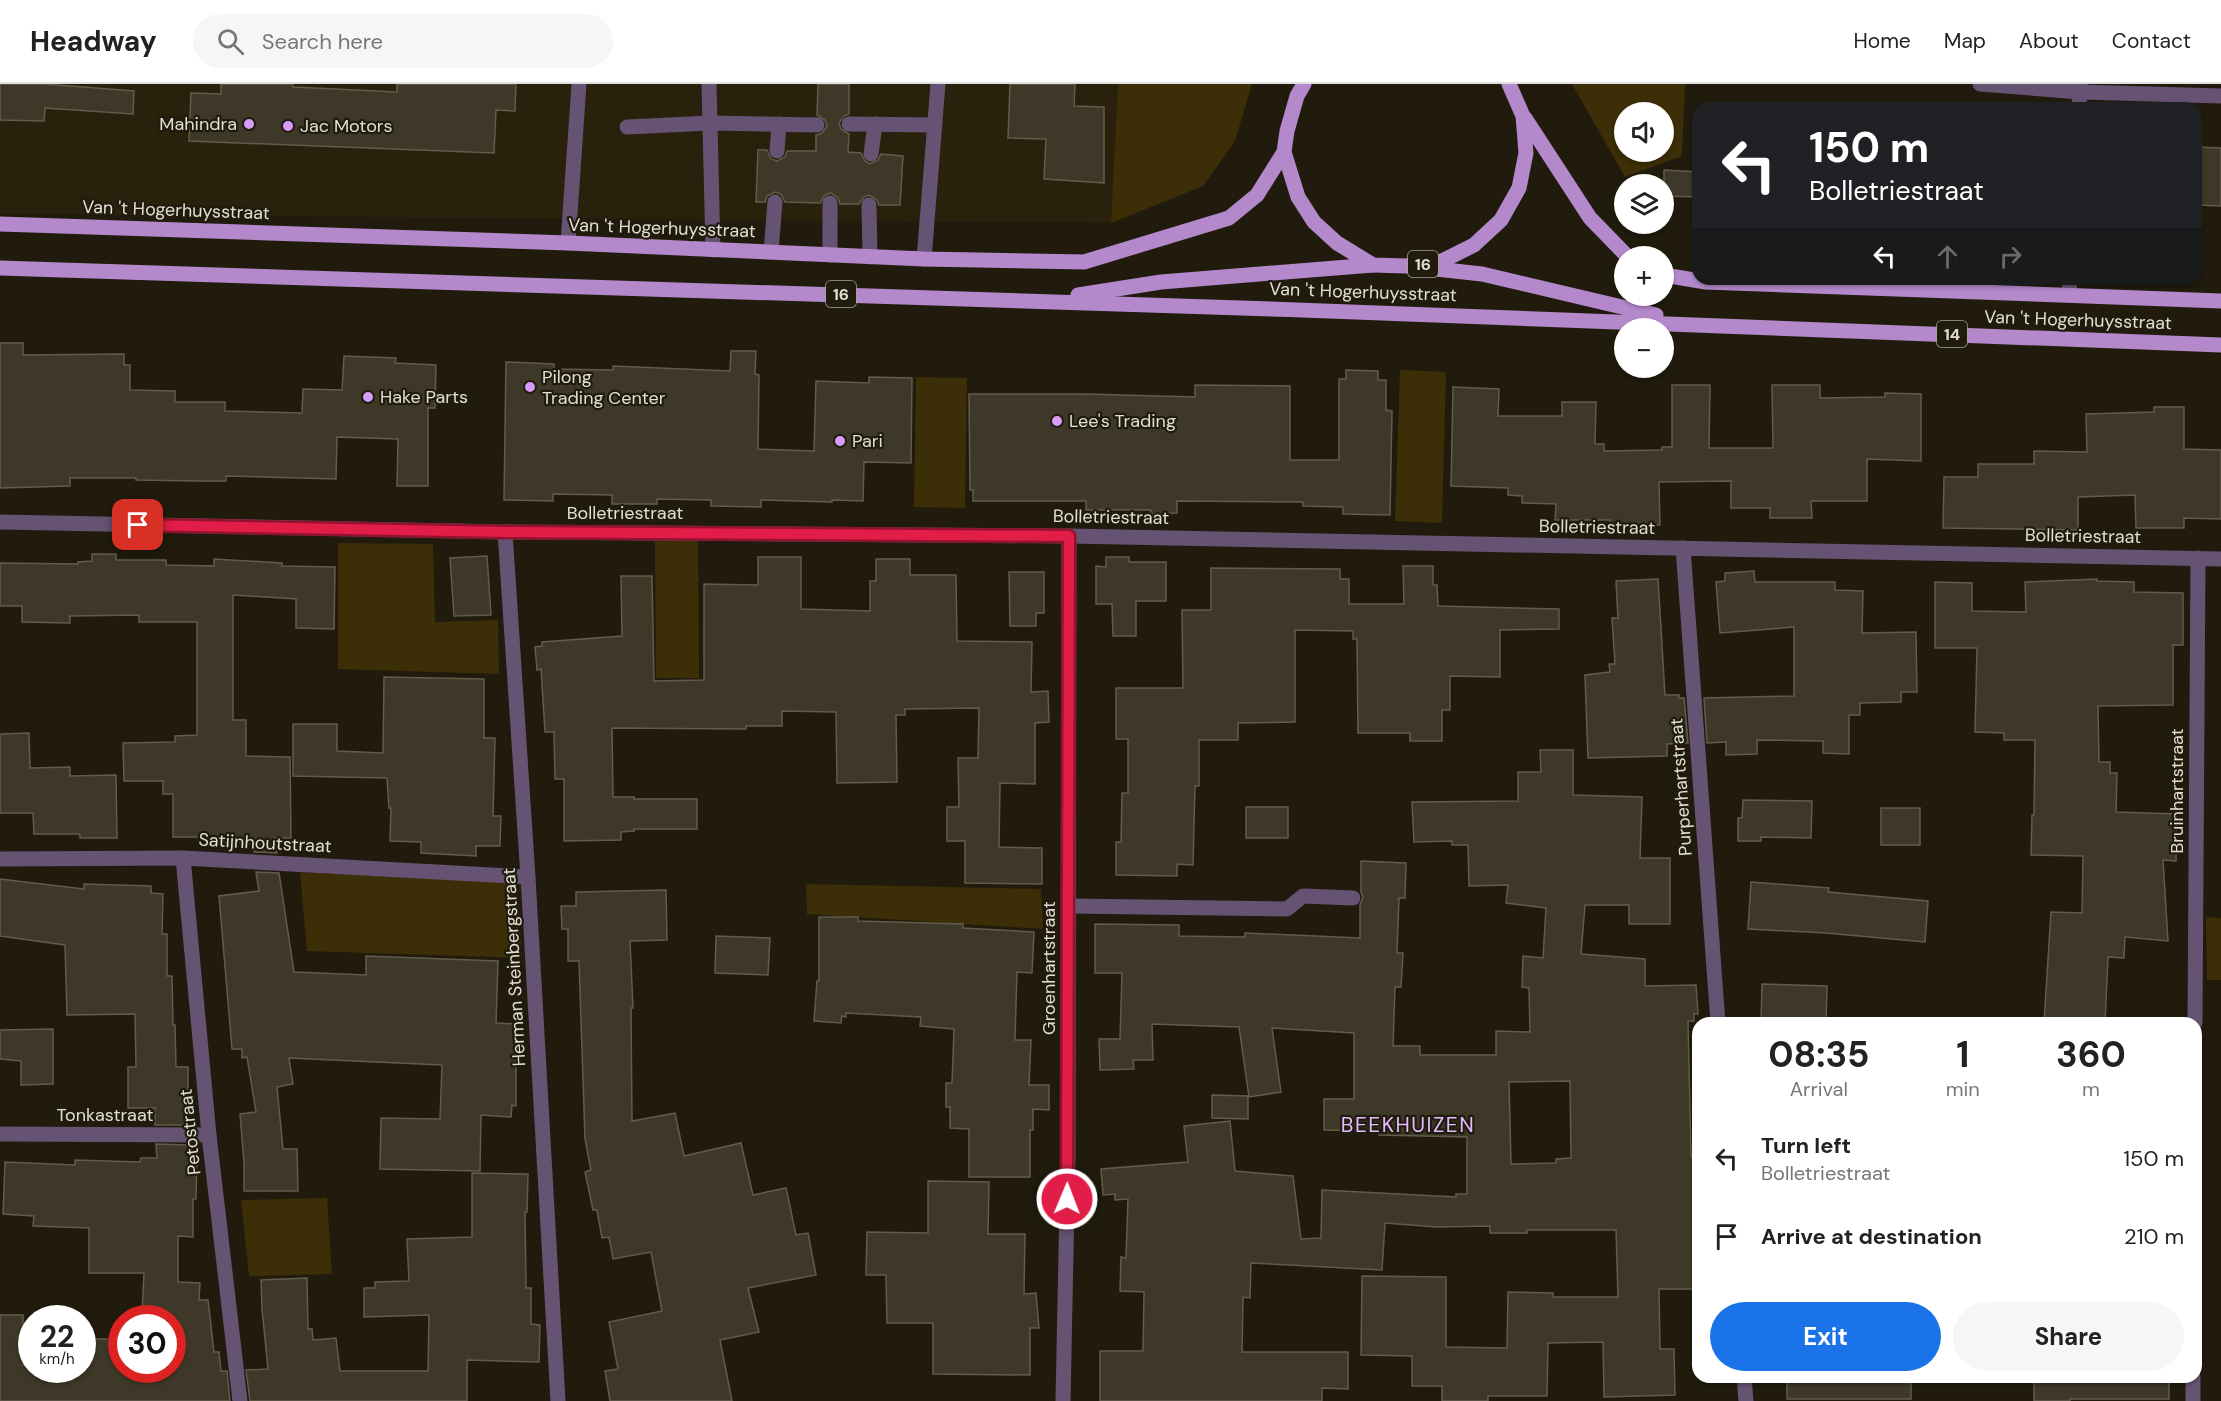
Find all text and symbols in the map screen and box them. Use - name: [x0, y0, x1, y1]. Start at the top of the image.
- search box: [193, 14, 613, 68]
- text: Headway: [30, 23, 157, 60]
- icon: search: [214, 25, 247, 58]
- text: Search here: [262, 27, 383, 56]
- text: Home: [1853, 27, 1911, 55]
- text: Map: [1944, 27, 1986, 55]
- text: About: [2019, 27, 2079, 55]
- text: Contact: [2112, 27, 2191, 55]
- map controls: [1614, 102, 1674, 378]
- button: sound: [1614, 102, 1674, 162]
- place label: Mahindra: [159, 112, 237, 136]
- place label: Jac Motors: [300, 114, 393, 138]
- marker: Mahindra: [242, 117, 256, 131]
- marker: Jac Motors: [281, 119, 295, 133]
- text: 150 m: [1809, 120, 1929, 175]
- icon: left: [1710, 126, 1788, 204]
- text: Bolletriestraat: [1809, 173, 1984, 208]
- button: layers: [1614, 174, 1674, 234]
- street label: Van 't Hogerhuysstraat: [82, 195, 270, 225]
- street label: Van 't Hogerhuysstraat: [568, 213, 756, 243]
- icon: left: [1868, 240, 1901, 273]
- icon: ahead: [1931, 240, 1964, 273]
- icon: right: [1994, 240, 2027, 273]
- button: +: [1614, 246, 1674, 306]
- road number: 16: [1408, 251, 1438, 277]
- street label: Van 't Hogerhuysstraat: [1269, 277, 1457, 307]
- road number: 16: [826, 281, 856, 307]
- street label: Van 't Hogerhuysstraat: [1984, 305, 2172, 335]
- button: −: [1614, 318, 1674, 378]
- road number: 14: [1937, 321, 1967, 347]
- place label: Pilong Trading Center: [542, 365, 666, 410]
- marker: Pilong Trading Center: [523, 380, 537, 394]
- place label: Hake Parts: [380, 385, 468, 409]
- marker: Hake Parts: [361, 390, 375, 404]
- place label: Lee's Trading: [1069, 409, 1176, 433]
- marker: Lee's Trading: [1050, 414, 1064, 428]
- place label: Pari: [852, 429, 883, 453]
- marker: Pari: [833, 434, 847, 448]
- pin: [112, 499, 163, 550]
- street label: Bolletriestraat: [567, 501, 683, 525]
- street label: Bolletriestraat: [1053, 504, 1169, 530]
- icon: arrive: [121, 508, 154, 541]
- street label: Bolletriestraat: [1539, 514, 1655, 540]
- street label: Bolletriestraat: [2025, 523, 2141, 549]
- street label: Purperhartstraat: [1664, 717, 1698, 857]
- street label: Bruinhartstraat: [2165, 728, 2189, 854]
- street label: Satijnhoutstraat: [198, 828, 332, 858]
- street label: Herman Steinbergstraat: [497, 867, 531, 1067]
- street label: Groenhartstraat: [1037, 901, 1061, 1035]
- text: 08:35: [1768, 1031, 1870, 1078]
- text: 1: [1956, 1031, 1969, 1078]
- text: 360: [2056, 1031, 2126, 1078]
- text: Arrival: [1790, 1076, 1848, 1102]
- text: min: [1946, 1076, 1980, 1102]
- text: m: [2082, 1076, 2100, 1102]
- street label: Petostraat: [174, 1088, 206, 1176]
- street label: Tonkastraat: [56, 1103, 154, 1127]
- district label: BEEKHUIZEN: [1341, 1111, 1475, 1139]
- text: Turn left: [1761, 1131, 1851, 1160]
- icon: left: [1710, 1142, 1743, 1175]
- text: 150 m: [2123, 1144, 2184, 1173]
- text: Bolletriestraat: [1761, 1160, 1890, 1186]
- position arrow: [1035, 1167, 1099, 1231]
- icon: arrive: [1710, 1220, 1743, 1253]
- text: Arrive at destination: [1761, 1222, 1982, 1251]
- text: 210 m: [2124, 1222, 2184, 1251]
- button: Exit: [1710, 1302, 1941, 1371]
- button: Share: [1953, 1302, 2184, 1371]
- speed limit sign: 30: [108, 1305, 186, 1383]
- text: 22: [40, 1317, 74, 1356]
- text: km/h: [39, 1349, 75, 1369]

